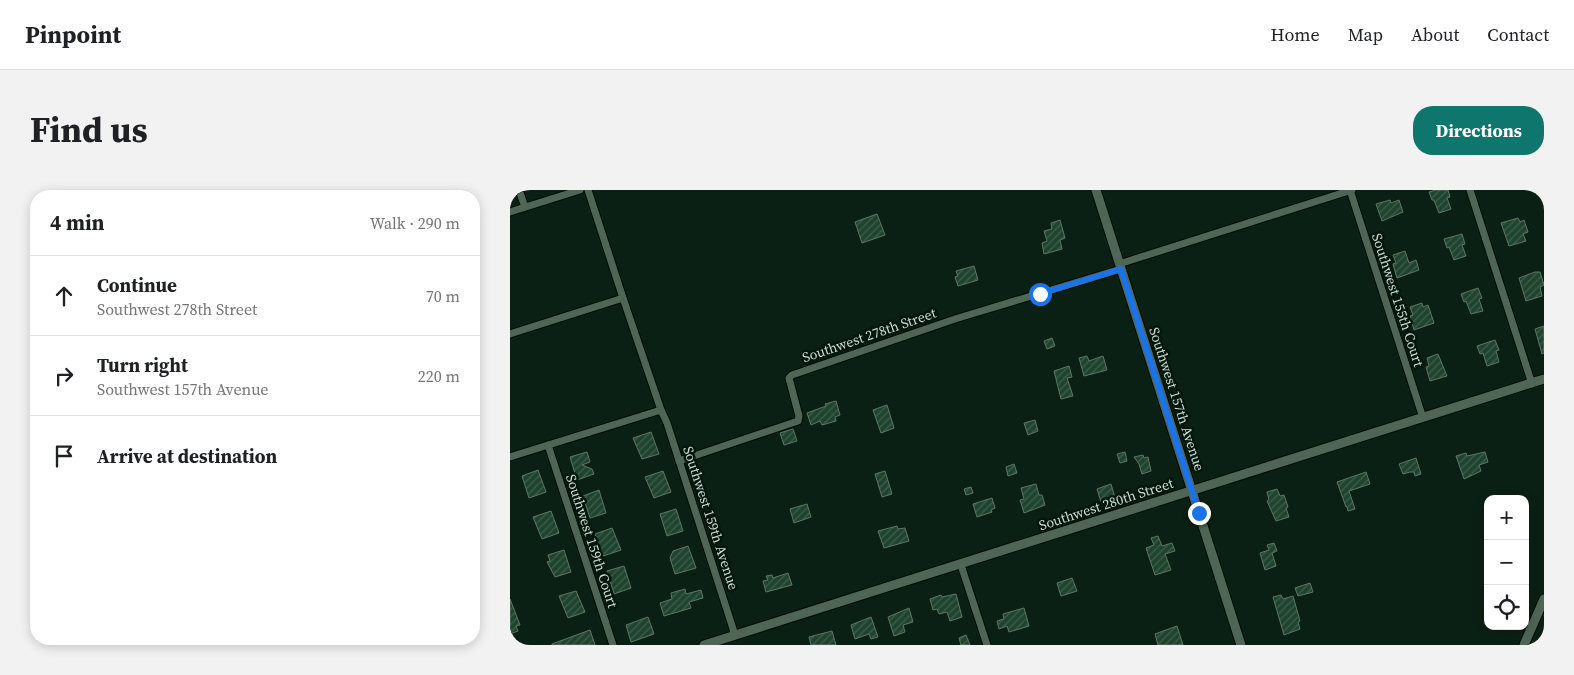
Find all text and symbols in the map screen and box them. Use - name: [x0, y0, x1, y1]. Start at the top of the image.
- text: Pinpoint: [25, 18, 121, 51]
- text: Home: [1271, 22, 1320, 47]
- text: Map: [1348, 22, 1383, 47]
- text: About: [1411, 22, 1459, 47]
- text: Contact: [1487, 22, 1549, 47]
- text: Find us: [30, 106, 148, 154]
- button: Directions: [1413, 106, 1544, 155]
- text: 4 min: [50, 208, 105, 237]
- text: Walk · 290 m: [370, 212, 460, 234]
- street label: Southwest 155th Court: [1367, 231, 1429, 370]
- text: Continue: [97, 272, 177, 298]
- icon: ahead: [50, 282, 78, 310]
- route start: [1029, 283, 1052, 306]
- text: 70 m: [426, 285, 460, 307]
- text: Southwest 278th Street: [97, 298, 257, 320]
- street label: Southwest 278th Street: [799, 303, 939, 367]
- street label: Southwest 157th Avenue: [1144, 325, 1210, 473]
- text: Turn right: [97, 352, 188, 378]
- icon: right: [50, 362, 78, 390]
- text: 220 m: [418, 365, 460, 387]
- text: Southwest 157th Avenue: [97, 378, 269, 400]
- icon: arrive: [50, 442, 78, 470]
- text: Arrive at destination: [97, 443, 277, 469]
- street label: Southwest 159th Avenue: [678, 444, 744, 592]
- street label: Southwest 159th Court: [561, 472, 623, 611]
- street label: Southwest 280th Street: [1036, 473, 1176, 535]
- map controls: [1484, 495, 1529, 630]
- button: +: [1484, 495, 1529, 540]
- route end: [1188, 502, 1211, 525]
- button: −: [1484, 540, 1529, 585]
- button: locate: [1484, 585, 1529, 630]

